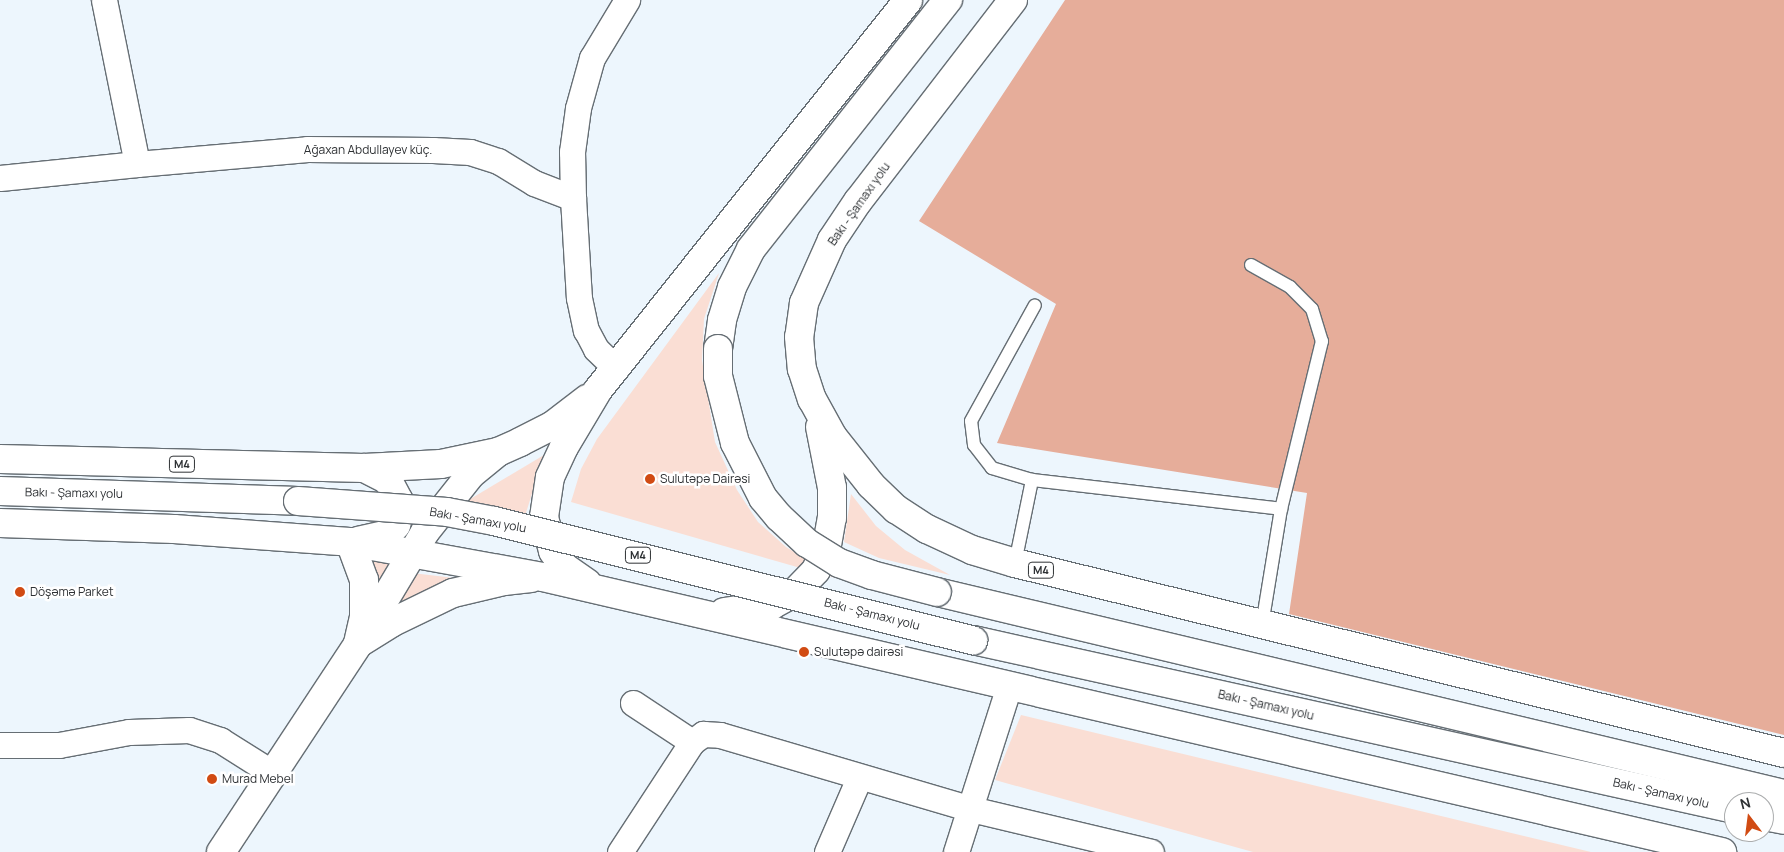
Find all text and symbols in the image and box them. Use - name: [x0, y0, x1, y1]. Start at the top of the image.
- street label: Ağaxan Abdullayev küç.: [304, 143, 432, 157]
- street label: Bakı - Şamaxı yolu: [825, 160, 893, 248]
- road number: M4: [168, 456, 196, 472]
- place label: Sulutəpə Dairəsi: [660, 472, 750, 486]
- marker: Sulutəpə Dairəsi: [644, 473, 656, 485]
- street label: Bakı - Şamaxı yolu: [25, 485, 123, 501]
- street label: Bakı - Şamaxı yolu: [428, 504, 528, 536]
- road number: M4: [624, 546, 652, 564]
- road number: M4: [1027, 562, 1055, 578]
- place label: Döşəmə Parket: [30, 585, 114, 599]
- marker: Döşəmə Parket: [14, 586, 26, 598]
- street label: Bakı - Şamaxı yolu: [823, 595, 921, 633]
- place label: Sulutəpə dairəsi: [814, 645, 903, 659]
- marker: Sulutəpə dairəsi: [798, 646, 810, 658]
- street label: Bakı - Şamaxı yolu: [1217, 687, 1315, 723]
- place label: Murad Mebel: [222, 772, 293, 786]
- marker: Murad Mebel: [206, 773, 218, 785]
- street label: Bakı - Şamaxı yolu: [1612, 775, 1710, 811]
- north arrow: [1724, 792, 1774, 842]
- text: N: [1738, 793, 1753, 813]

